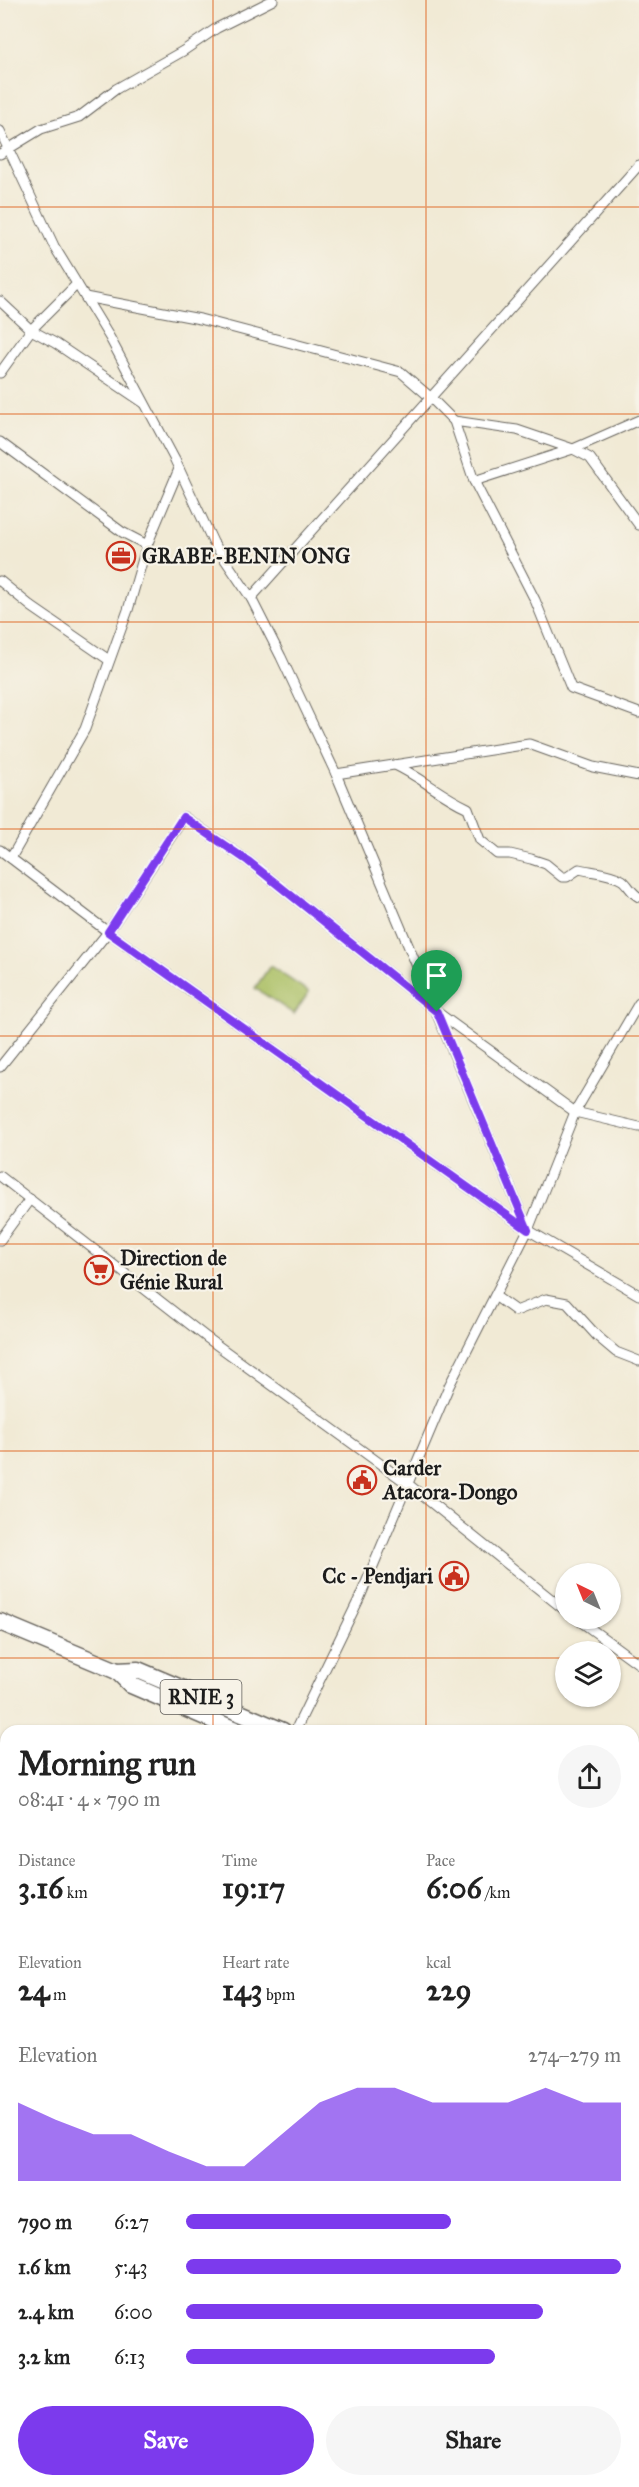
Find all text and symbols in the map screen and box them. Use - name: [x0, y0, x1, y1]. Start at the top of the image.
- office icon: GRABE-BENIN ONG: [105, 540, 137, 572]
- place label: GRABE-BENIN ONG: [142, 543, 351, 569]
- pin: [411, 950, 462, 1012]
- icon: arrive: [420, 959, 453, 992]
- place label: Direction de Génie Rural: [120, 1245, 227, 1295]
- supermarket icon: Direction de Génie Rural: [83, 1254, 115, 1286]
- place label: Carder Atacora-Dongo: [381, 1455, 518, 1505]
- public building icon: Carder Atacora-Dongo: [346, 1464, 378, 1496]
- public building icon: Cc - Pendjari: [438, 1560, 470, 1592]
- place label: Cc - Pendjari: [322, 1563, 433, 1589]
- north arrow: [555, 1563, 621, 1629]
- map controls: [555, 1563, 621, 1707]
- button: layers: [555, 1641, 621, 1707]
- road number: RNIE 3: [160, 1680, 242, 1714]
- text: Morning run: [18, 1744, 196, 1784]
- button: share: [558, 1745, 621, 1808]
- text: 08:41 · 4 × 790 m: [18, 1787, 160, 1811]
- text: Distance: [18, 1851, 75, 1870]
- text: Time: [222, 1851, 257, 1870]
- text: Pace: [426, 1851, 455, 1870]
- text: 3.16: [18, 1870, 63, 1906]
- text: 19:17: [222, 1870, 285, 1906]
- text: 6:06: [426, 1870, 482, 1906]
- text: km: [63, 1883, 88, 1902]
- text: /km: [482, 1883, 510, 1902]
- text: Elevation: [18, 1953, 82, 1972]
- text: Heart rate: [222, 1953, 289, 1972]
- text: kcal: [426, 1953, 451, 1972]
- text: 24: [18, 1972, 50, 2008]
- text: 143: [222, 1972, 263, 2008]
- text: 229: [426, 1972, 472, 2008]
- text: m: [50, 1985, 66, 2004]
- text: bpm: [263, 1985, 295, 2004]
- text: Elevation: [18, 2043, 97, 2067]
- text: 274–279 m: [528, 2043, 621, 2067]
- text: 790 m: [18, 2210, 72, 2234]
- text: 6:27: [114, 2210, 149, 2234]
- text: 1.6 km: [18, 2255, 71, 2279]
- text: 5:43: [114, 2255, 147, 2279]
- text: 2.4 km: [18, 2300, 74, 2324]
- text: 6:00: [114, 2300, 153, 2324]
- text: 3.2 km: [18, 2345, 70, 2369]
- text: 6:13: [114, 2345, 145, 2369]
- button: Save: [18, 2406, 314, 2475]
- button: Share: [326, 2406, 621, 2475]

